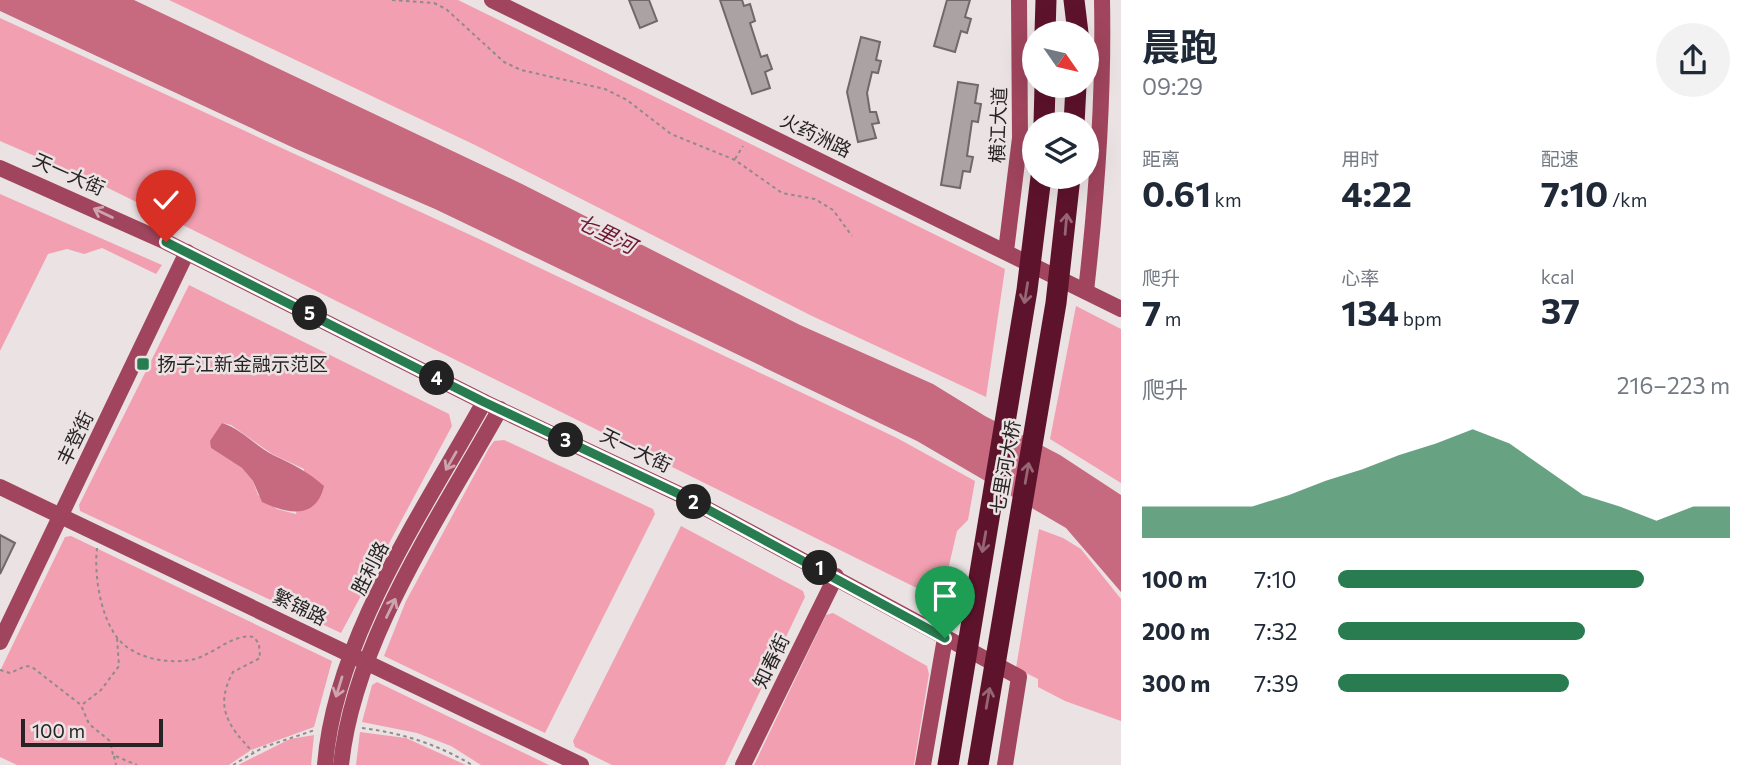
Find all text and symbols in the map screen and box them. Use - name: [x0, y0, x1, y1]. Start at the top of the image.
- north arrow: [1022, 21, 1099, 98]
- map controls: [1022, 21, 1099, 189]
- text: 晨跑: [1142, 22, 1218, 69]
- button: share: [1656, 23, 1730, 97]
- text: 09:29: [1142, 72, 1203, 100]
- street label: 横江大道: [985, 87, 1010, 163]
- street label: 火药洲路: [777, 108, 855, 162]
- button: layers: [1022, 112, 1099, 189]
- text: 距离: [1142, 147, 1180, 170]
- text: 用时: [1341, 147, 1379, 170]
- text: 配速: [1541, 147, 1579, 170]
- street label: 天一大街: [30, 148, 109, 200]
- pin: [136, 170, 196, 242]
- text: 0.61: [1142, 171, 1211, 214]
- text: 4:22: [1341, 171, 1412, 214]
- text: 7:10: [1541, 171, 1608, 214]
- icon: check: [147, 181, 185, 219]
- text: km: [1211, 188, 1242, 211]
- text: /km: [1608, 188, 1647, 211]
- one-way arrow: [93, 206, 114, 219]
- water label: 七里河: [573, 208, 644, 259]
- one-way arrow: [1060, 214, 1073, 236]
- text: kcal: [1541, 265, 1575, 288]
- text: 爬升: [1142, 266, 1180, 289]
- text: 心率: [1341, 266, 1379, 289]
- one-way arrow: [1020, 281, 1033, 304]
- text: 37: [1541, 288, 1580, 331]
- text: 7: [1142, 290, 1161, 333]
- text: 134: [1341, 290, 1399, 333]
- pin: 5: [292, 296, 328, 330]
- text: 5: [304, 301, 315, 324]
- text: m: [1161, 307, 1181, 330]
- text: bpm: [1399, 307, 1442, 330]
- place label: 扬子江新金融示范区: [157, 352, 328, 375]
- marker: 扬子江新金融示范区: [135, 356, 151, 372]
- pin: 4: [420, 360, 454, 396]
- text: 4: [431, 366, 442, 389]
- text: 216–223 m: [1617, 371, 1730, 399]
- text: 爬升: [1142, 375, 1188, 403]
- street label: 丰登街: [52, 407, 97, 468]
- street label: 七里河大桥: [985, 418, 1024, 516]
- pin: 3: [548, 422, 584, 458]
- street label: 天一大街: [597, 423, 675, 477]
- text: 3: [560, 428, 571, 451]
- one-way arrow: [443, 451, 457, 471]
- one-way arrow: [1021, 462, 1034, 485]
- pin: 2: [676, 484, 712, 520]
- text: 2: [688, 490, 699, 513]
- one-way arrow: [977, 530, 990, 552]
- street label: 胜利路: [346, 537, 393, 598]
- pin: 1: [802, 550, 838, 586]
- text: 1: [815, 556, 824, 579]
- text: 100 m: [1142, 565, 1207, 593]
- text: 7:10: [1254, 565, 1296, 593]
- pin: [915, 566, 975, 638]
- icon: arrive: [926, 577, 964, 615]
- street label: 繁锦路: [270, 584, 331, 629]
- one-way arrow: [385, 598, 399, 619]
- text: 200 m: [1142, 617, 1210, 645]
- text: 7:32: [1254, 617, 1297, 645]
- street label: 知春街: [748, 630, 793, 691]
- text: 300 m: [1142, 669, 1210, 697]
- text: 7:39: [1254, 669, 1299, 697]
- one-way arrow: [332, 676, 345, 698]
- one-way arrow: [982, 687, 995, 709]
- scale bar: [21, 716, 163, 748]
- text: 100 m: [32, 719, 85, 742]

